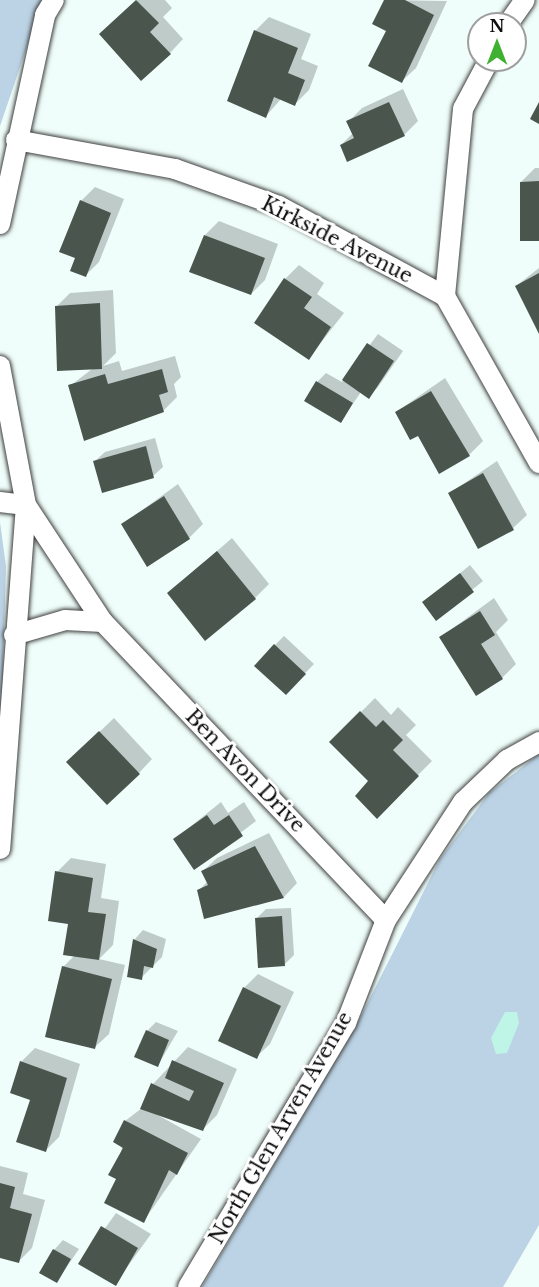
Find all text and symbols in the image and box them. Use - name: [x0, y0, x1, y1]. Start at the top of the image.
- north arrow: [467, 12, 527, 72]
- text: N: [489, 16, 505, 36]
- street label: Kirkside Avenue: [257, 191, 417, 289]
- street label: Ben Avon Drive: [180, 704, 310, 838]
- street label: North Glen Arven Avenue: [204, 1007, 358, 1249]

